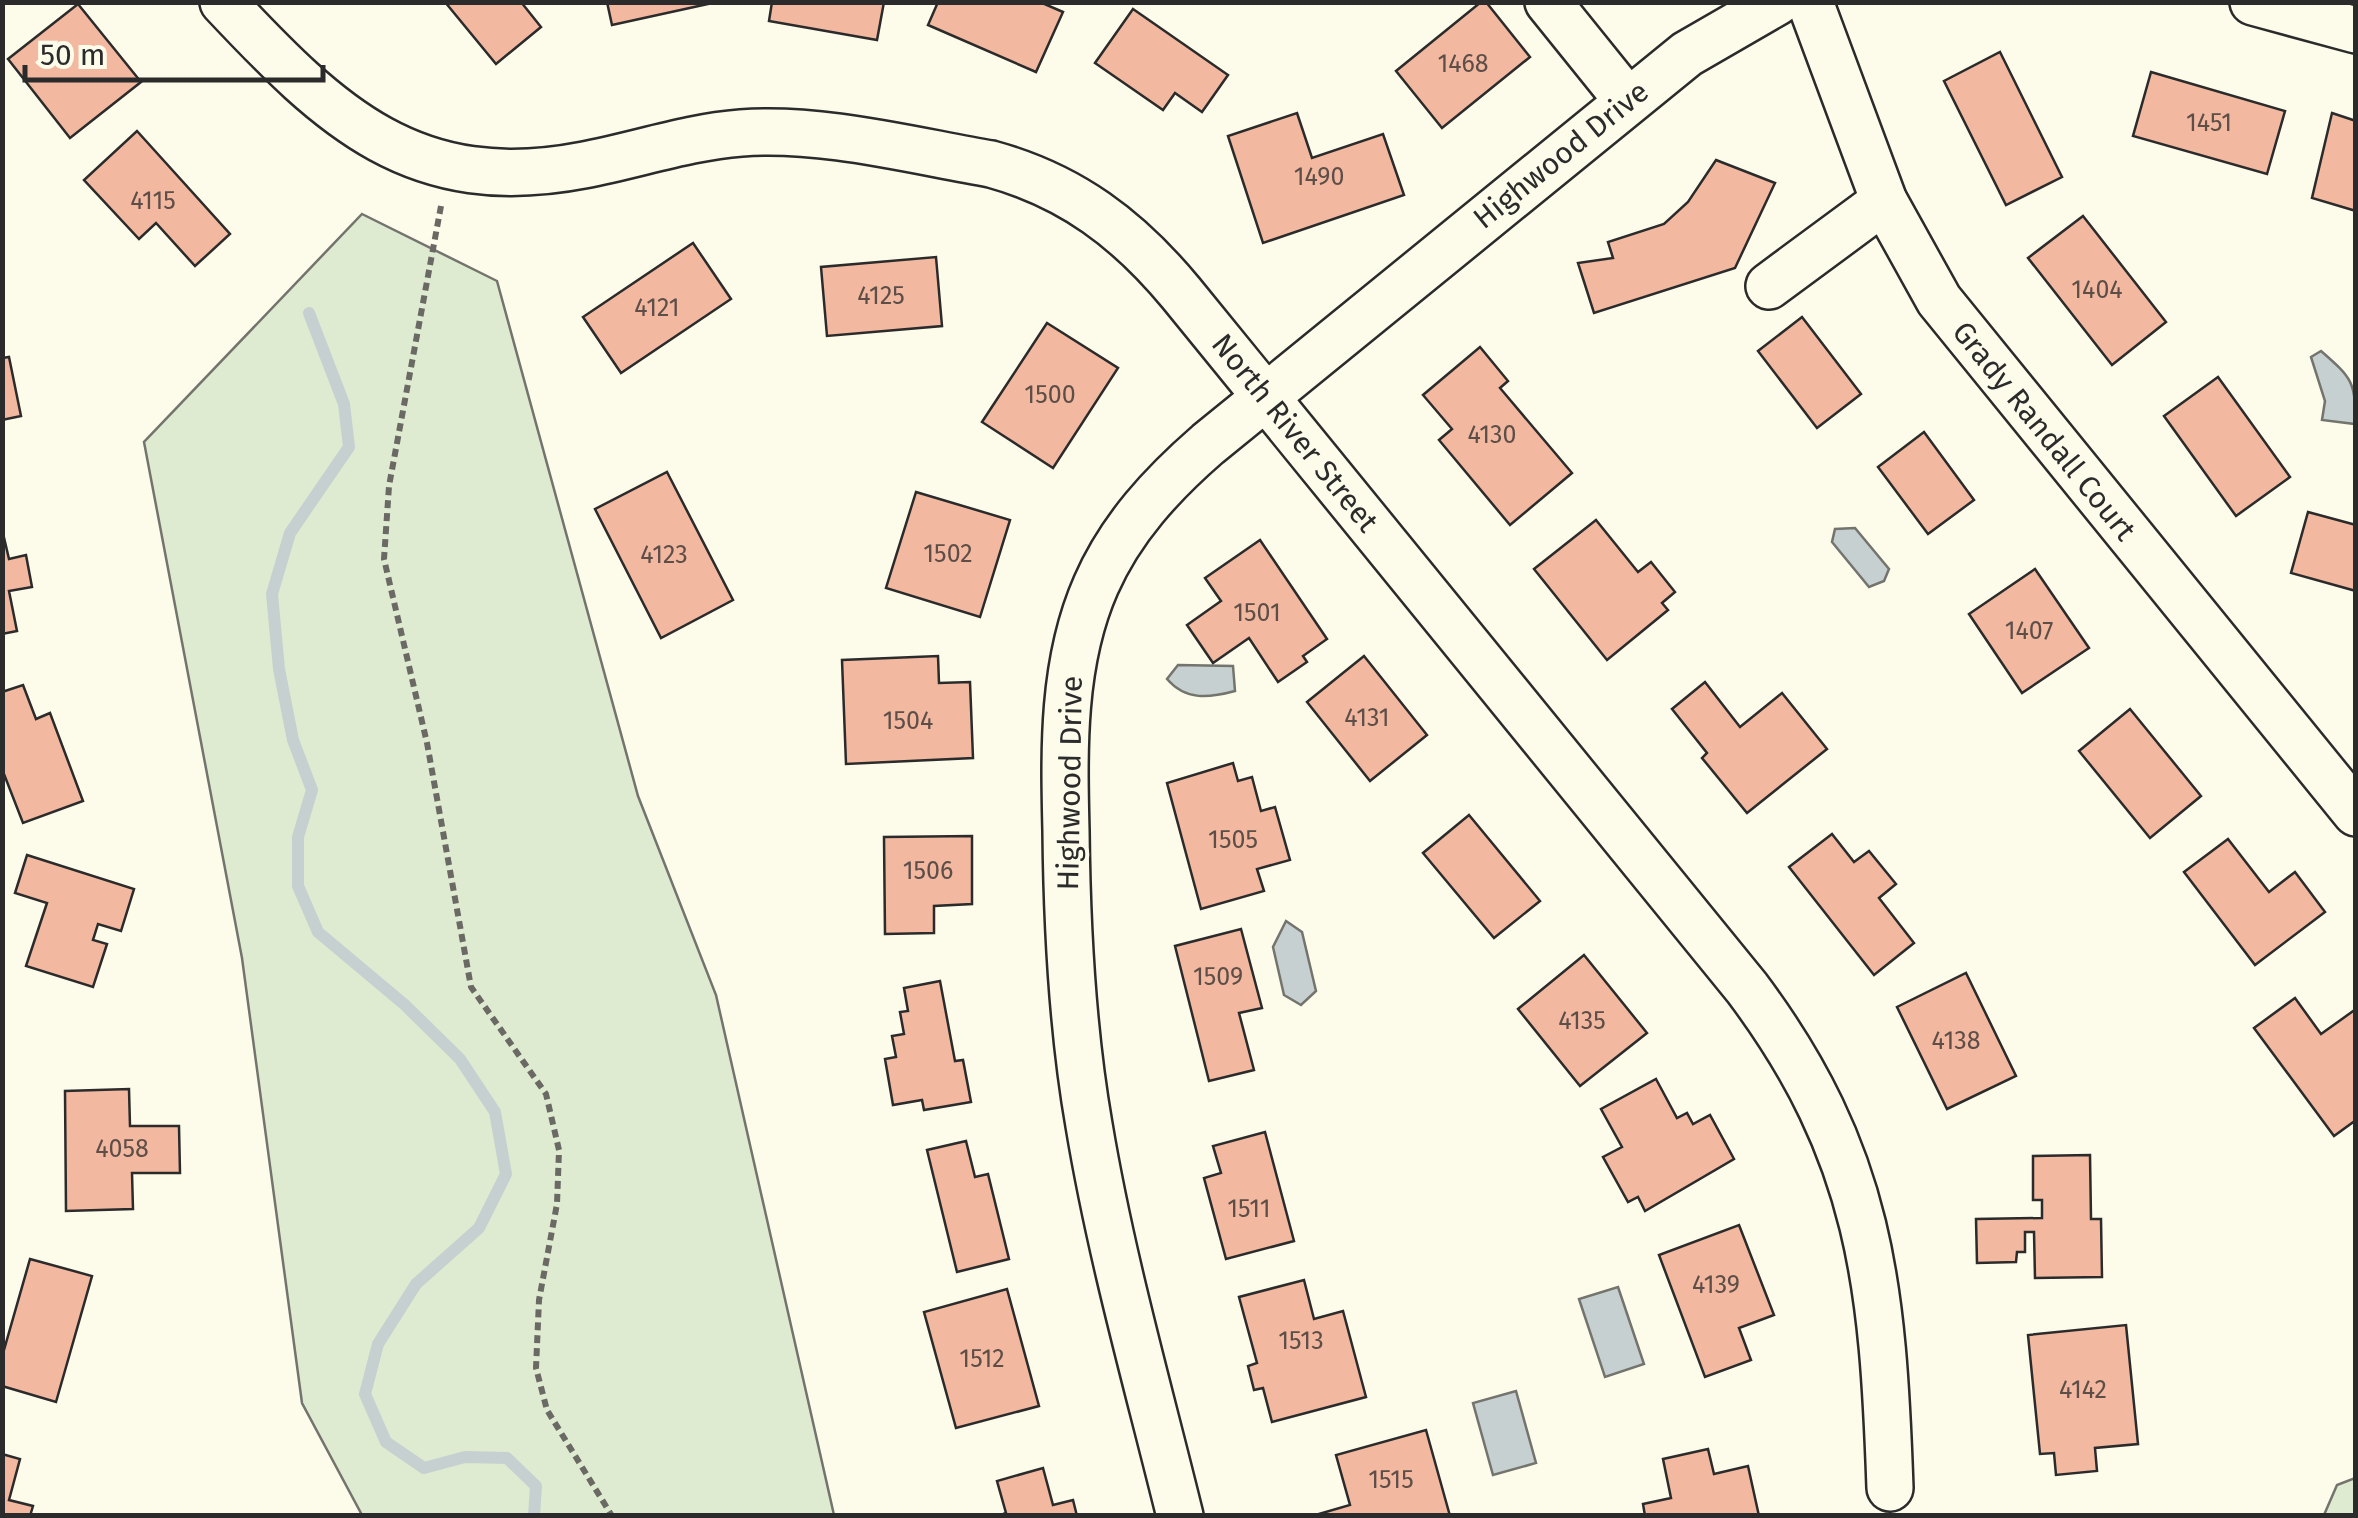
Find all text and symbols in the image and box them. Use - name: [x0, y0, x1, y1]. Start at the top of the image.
- scale bar: [25, 20, 322, 82]
- text: 50 m: [40, 37, 105, 73]
- house number: 1468: [1437, 49, 1489, 79]
- street label: Highwood Drive: [1466, 73, 1656, 237]
- house number: 1451: [2186, 108, 2232, 138]
- house number: 1490: [1294, 162, 1344, 192]
- house number: 4115: [130, 186, 176, 216]
- house number: 1404: [2071, 275, 2123, 305]
- house number: 4125: [857, 281, 905, 311]
- house number: 4121: [634, 293, 680, 323]
- street label: Grady Randall Court: [1945, 314, 2143, 548]
- street label: North River Street: [1204, 327, 1386, 539]
- house number: 1500: [1024, 380, 1076, 410]
- house number: 4130: [1467, 420, 1517, 450]
- house number: 1502: [923, 539, 973, 569]
- house number: 4123: [640, 540, 688, 570]
- house number: 1501: [1233, 598, 1281, 628]
- house number: 1407: [2005, 616, 2053, 646]
- street label: Highwood Drive: [1050, 675, 1090, 891]
- house number: 4131: [1344, 703, 1390, 733]
- house number: 1504: [883, 706, 933, 736]
- house number: 1505: [1208, 825, 1258, 855]
- house number: 1506: [903, 856, 953, 886]
- house number: 1509: [1193, 962, 1243, 992]
- house number: 4135: [1558, 1006, 1606, 1036]
- house number: 4138: [1932, 1026, 1980, 1056]
- house number: 4058: [95, 1134, 149, 1164]
- house number: 1511: [1227, 1194, 1271, 1224]
- house number: 4139: [1692, 1270, 1740, 1300]
- house number: 1513: [1278, 1326, 1324, 1356]
- house number: 1512: [959, 1344, 1005, 1374]
- house number: 4142: [2059, 1375, 2107, 1405]
- house number: 1515: [1368, 1465, 1414, 1495]

